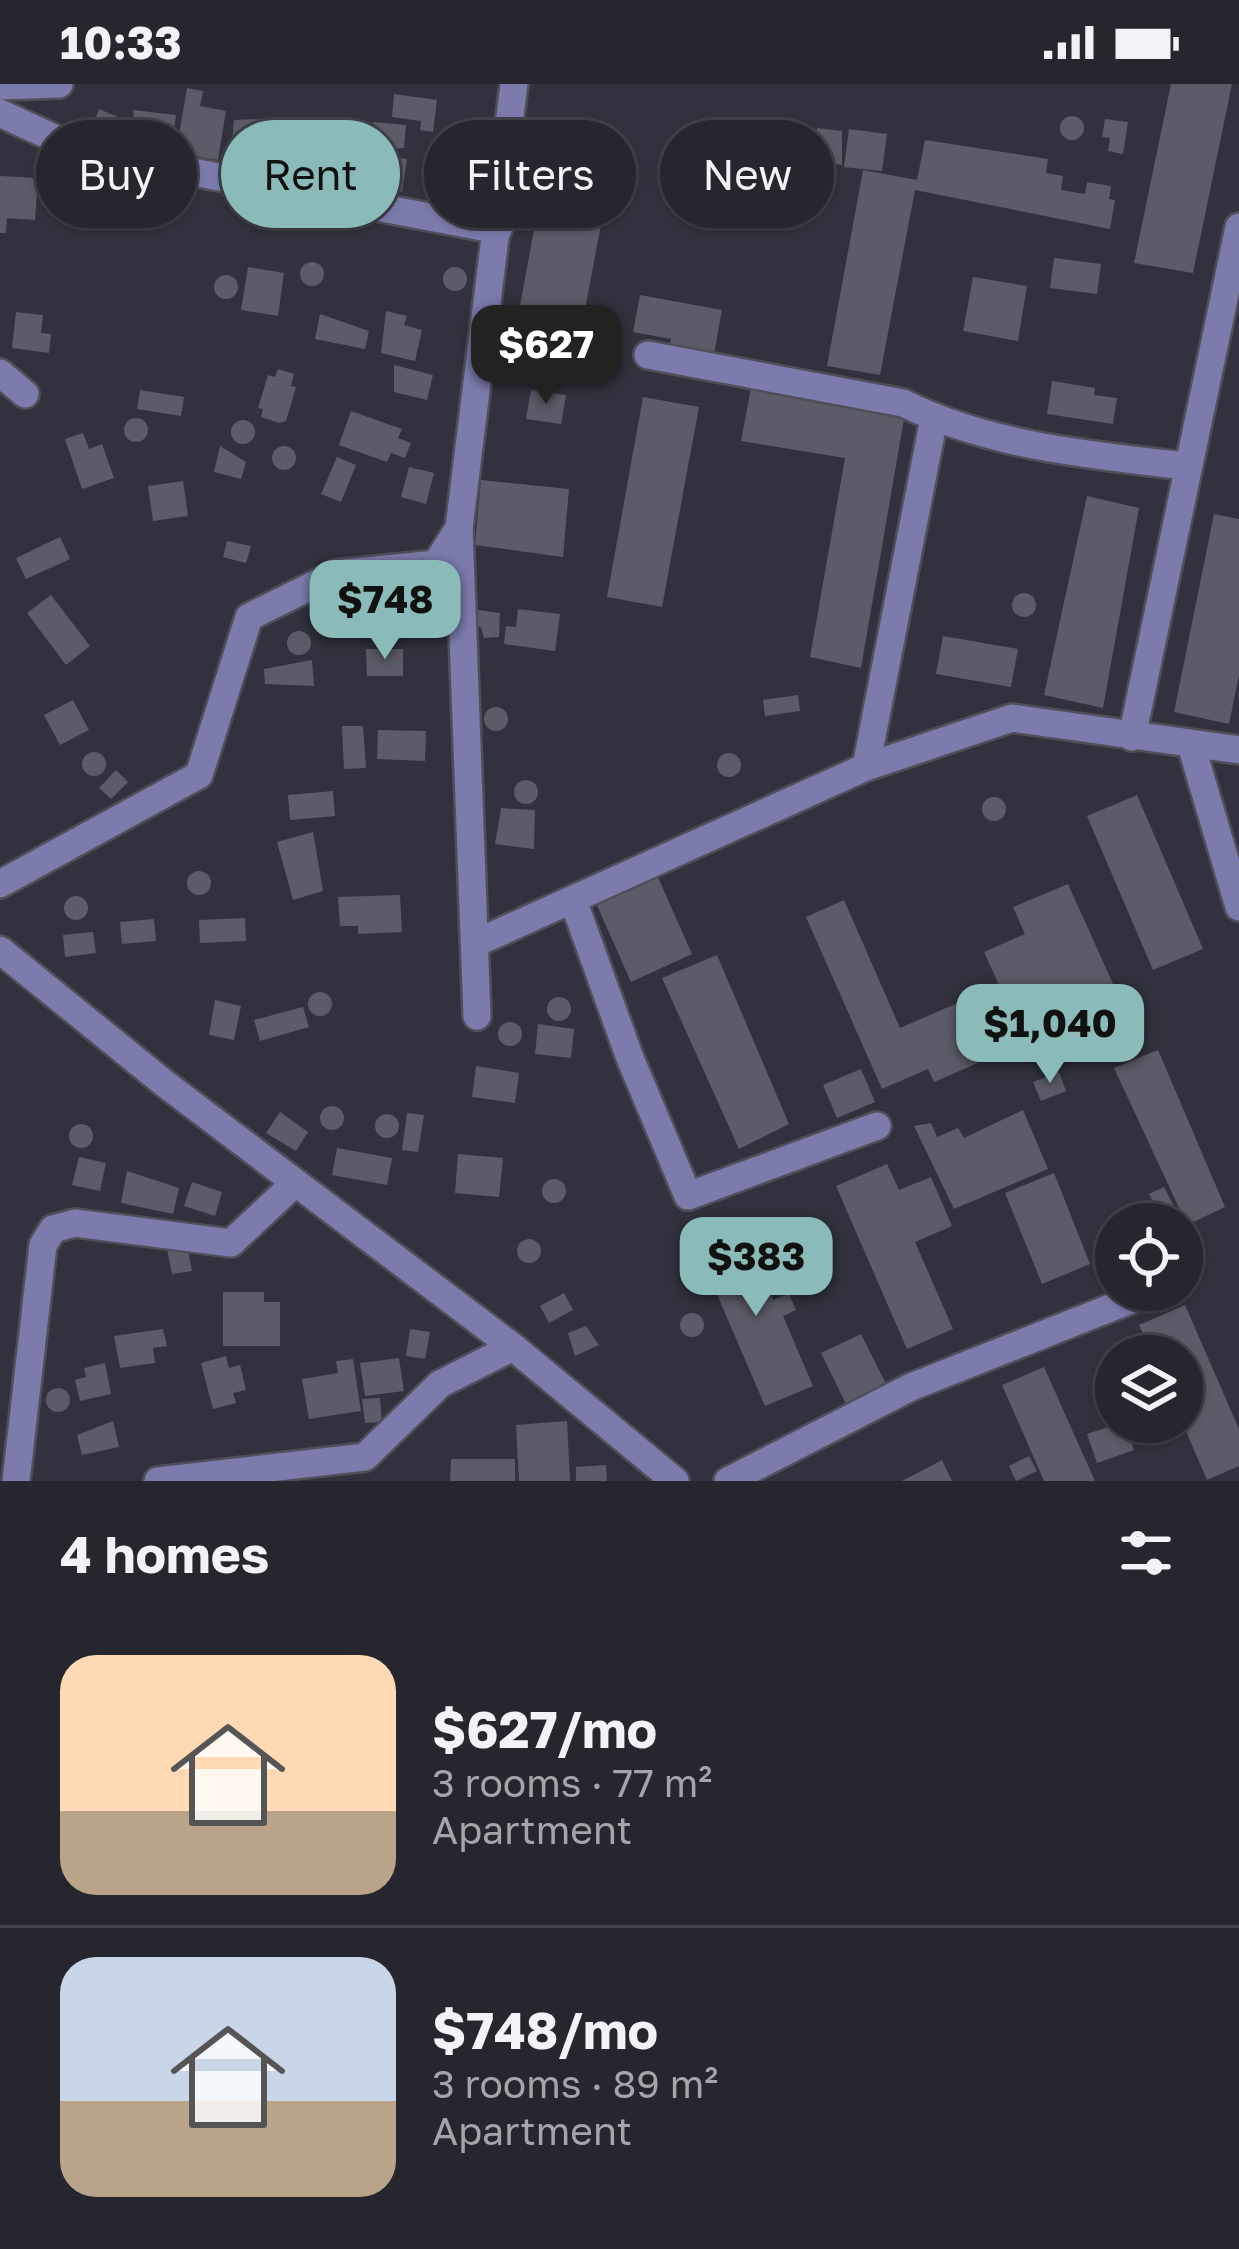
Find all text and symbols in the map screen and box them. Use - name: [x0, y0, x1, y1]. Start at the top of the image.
- text: 10:33: [60, 15, 182, 69]
- chip: Buy: [36, 120, 197, 228]
- chip: Rent: [221, 120, 400, 228]
- chip: Filters: [424, 120, 636, 228]
- chip: New: [660, 120, 834, 228]
- pin: $627: [475, 305, 617, 407]
- text: $627: [498, 320, 594, 367]
- pin: $748: [314, 560, 456, 662]
- text: $748: [337, 575, 433, 622]
- pin: $1,040: [952, 984, 1148, 1086]
- text: $1,040: [983, 999, 1117, 1046]
- map controls: [1095, 1203, 1203, 1443]
- button: locate: [1095, 1203, 1203, 1311]
- pin: $383: [685, 1217, 827, 1319]
- text: $383: [707, 1232, 805, 1279]
- button: layers: [1095, 1335, 1203, 1443]
- icon: filters: [1113, 1520, 1179, 1586]
- text: 4 homes: [60, 1523, 269, 1584]
- text: $627/mo: [432, 1698, 657, 1759]
- icon: home: [156, 1703, 300, 1847]
- text: 3 rooms · 77 m²: [432, 1759, 712, 1806]
- text: Apartment: [432, 1806, 632, 1853]
- text: $748/mo: [432, 1999, 658, 2060]
- icon: home: [156, 2005, 300, 2149]
- text: 3 rooms · 89 m²: [432, 2060, 718, 2107]
- text: Apartment: [432, 2107, 632, 2154]

